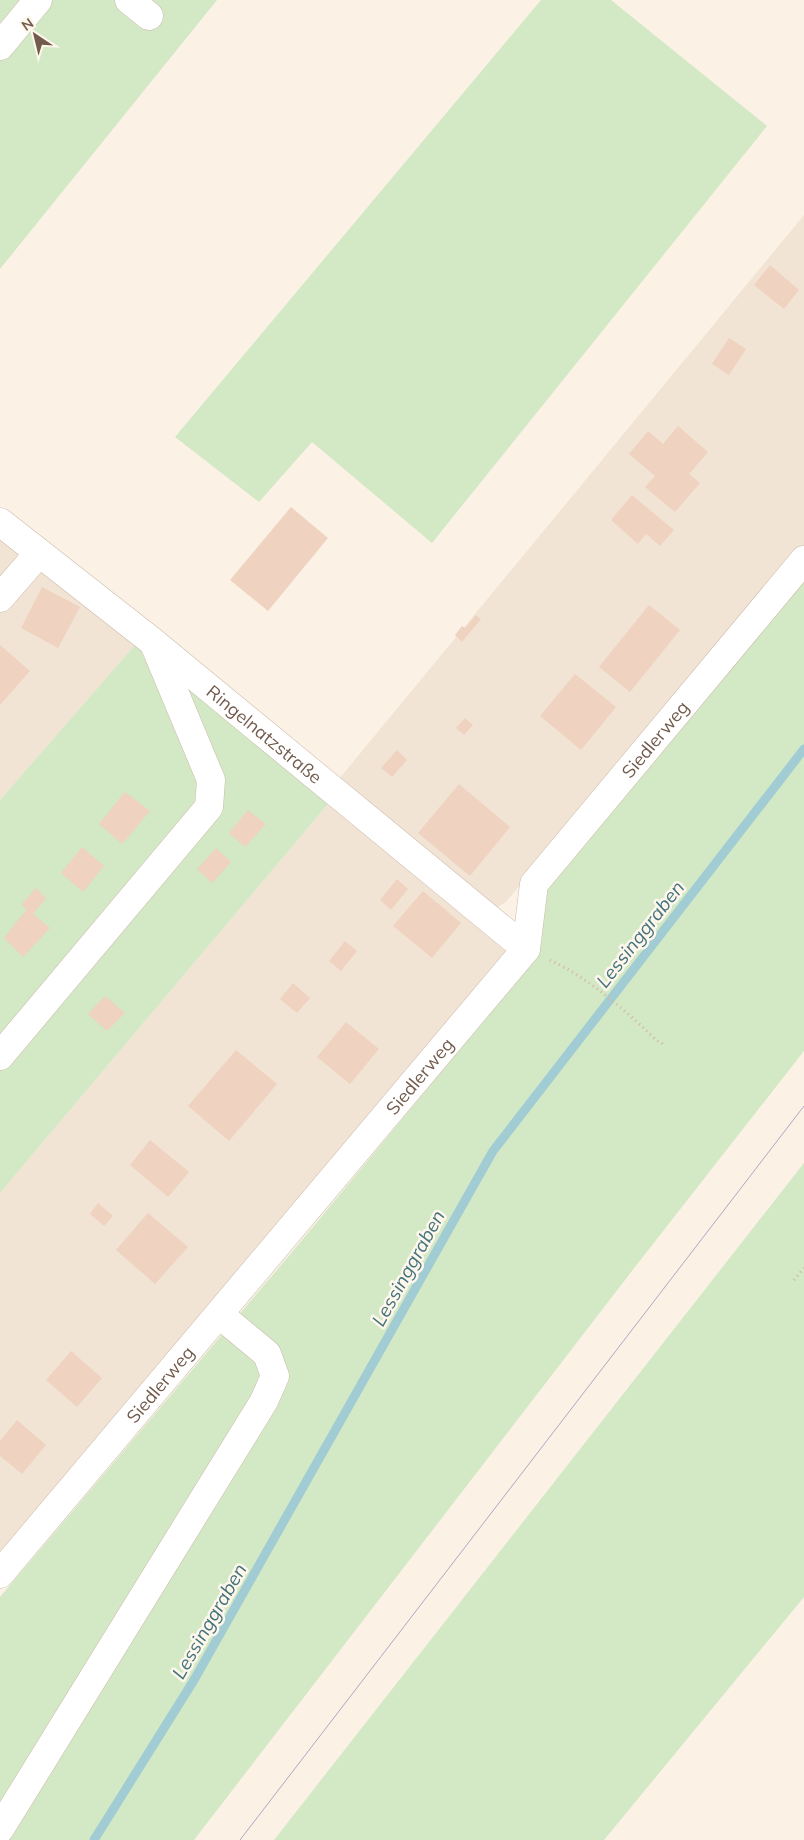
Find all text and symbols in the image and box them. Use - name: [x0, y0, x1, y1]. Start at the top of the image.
- north arrow: [10, 10, 60, 60]
- text: N: [18, 14, 37, 35]
- street label: Ringelnatzstraße: [202, 680, 327, 788]
- street label: Siedlerweg: [616, 696, 694, 782]
- water label: Lessinggraben: [591, 876, 689, 992]
- street label: Siedlerweg: [380, 1033, 458, 1119]
- water label: Lessinggraben: [366, 1206, 450, 1330]
- street label: Siedlerweg: [121, 1341, 199, 1427]
- water label: Lessinggraben: [166, 1559, 252, 1683]

